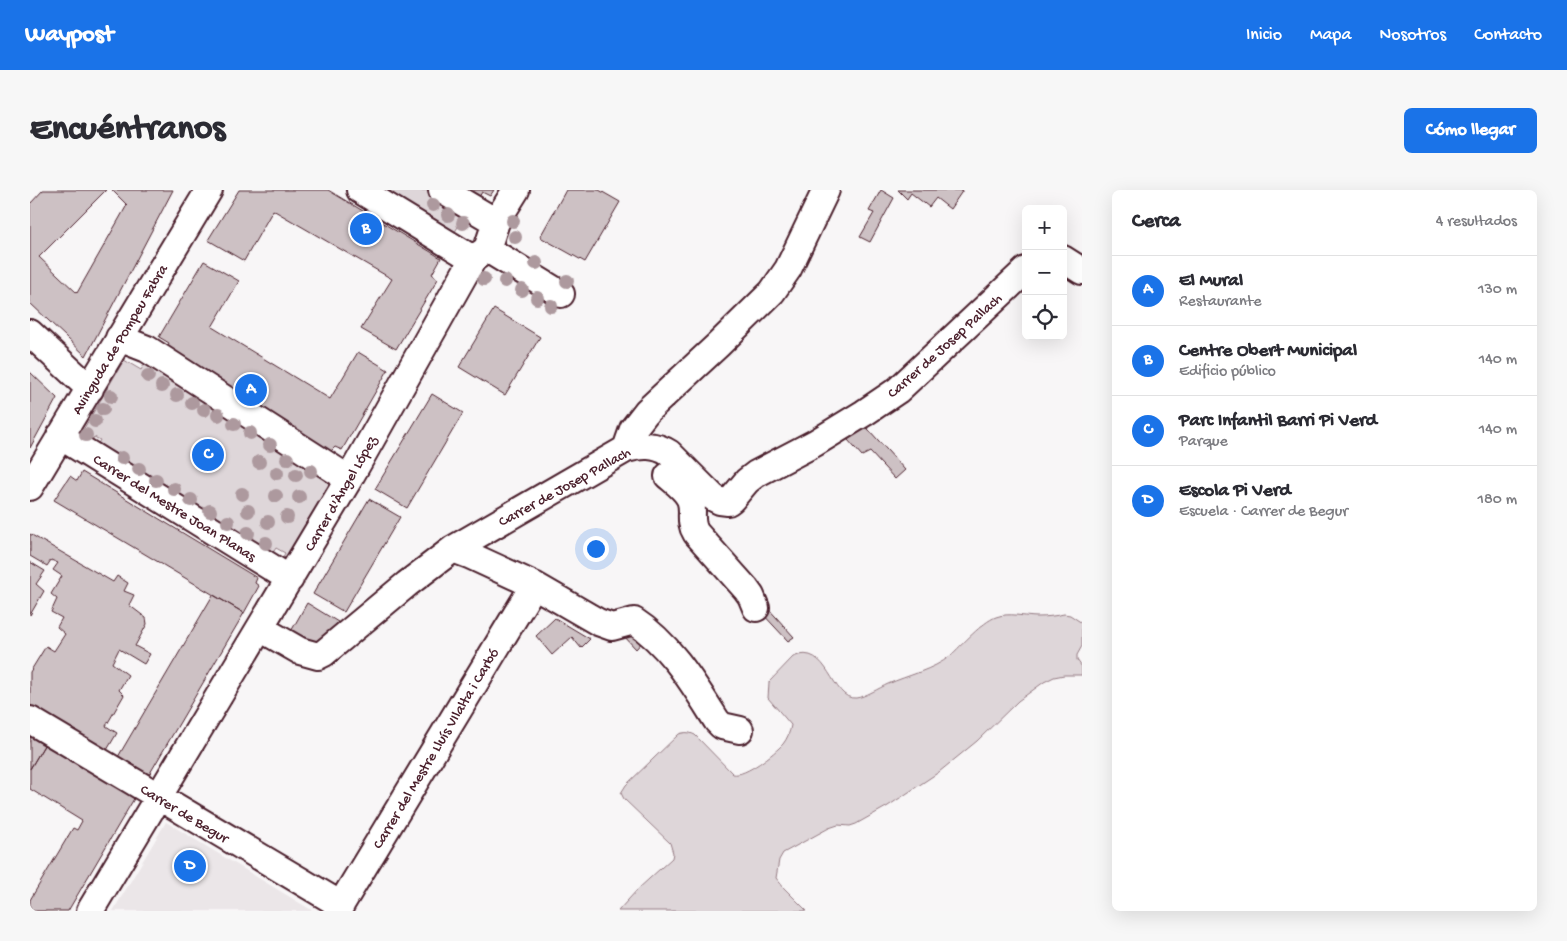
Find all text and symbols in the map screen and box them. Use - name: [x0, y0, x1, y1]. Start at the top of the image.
- text: Waypost: [25, 21, 113, 50]
- text: Inicio: [1246, 25, 1282, 46]
- text: Mapa: [1310, 25, 1351, 46]
- text: Nosotros: [1379, 25, 1446, 46]
- text: Contacto: [1474, 25, 1542, 46]
- button: Cómo llegar: [1404, 108, 1537, 153]
- text: Encuéntranos: [30, 110, 225, 151]
- map controls: [1022, 205, 1067, 340]
- button: +: [1022, 205, 1067, 250]
- pin: B: [350, 210, 382, 248]
- text: Cerca: [1132, 210, 1180, 235]
- text: 4 resultados: [1436, 213, 1517, 232]
- button: −: [1022, 250, 1067, 295]
- street label: Avinguda de Pompeu Fabra: [69, 261, 173, 418]
- text: El Mural: [1179, 270, 1243, 293]
- text: A: [1143, 281, 1153, 300]
- text: 130 m: [1478, 281, 1517, 300]
- street label: Carrer de Josep Pallach: [884, 290, 1006, 403]
- text: Restaurante: [1179, 293, 1261, 312]
- button: locate: [1022, 295, 1067, 340]
- text: Centre Obert Municipal: [1179, 340, 1357, 363]
- text: B: [1144, 351, 1152, 370]
- text: 140 m: [1479, 351, 1517, 370]
- text: Edificio público: [1179, 363, 1276, 382]
- pin: A: [235, 371, 267, 409]
- text: Parc Infantil Barri Pi Verd: [1179, 410, 1377, 433]
- text: C: [1144, 421, 1152, 440]
- text: 140 m: [1479, 421, 1517, 440]
- street label: Carrer d'Àngel López: [301, 433, 382, 555]
- text: Parque: [1179, 433, 1228, 452]
- pin: C: [192, 436, 224, 474]
- street label: Carrer de Josep Pallach: [496, 444, 634, 532]
- street label: Carrer del Mestre Joan Planas: [90, 449, 260, 565]
- text: Escola Pi Verd: [1179, 480, 1291, 503]
- text: D: [1143, 491, 1153, 510]
- text: 180 m: [1478, 491, 1517, 510]
- text: Escuela · Carrer de Begur: [1179, 503, 1348, 522]
- your location: [583, 536, 609, 562]
- street label: Carrer del Mestre Lluís VIlalta i Carbó: [370, 645, 504, 853]
- street label: Carrer de Begur: [136, 781, 233, 849]
- pin: D: [174, 847, 206, 885]

